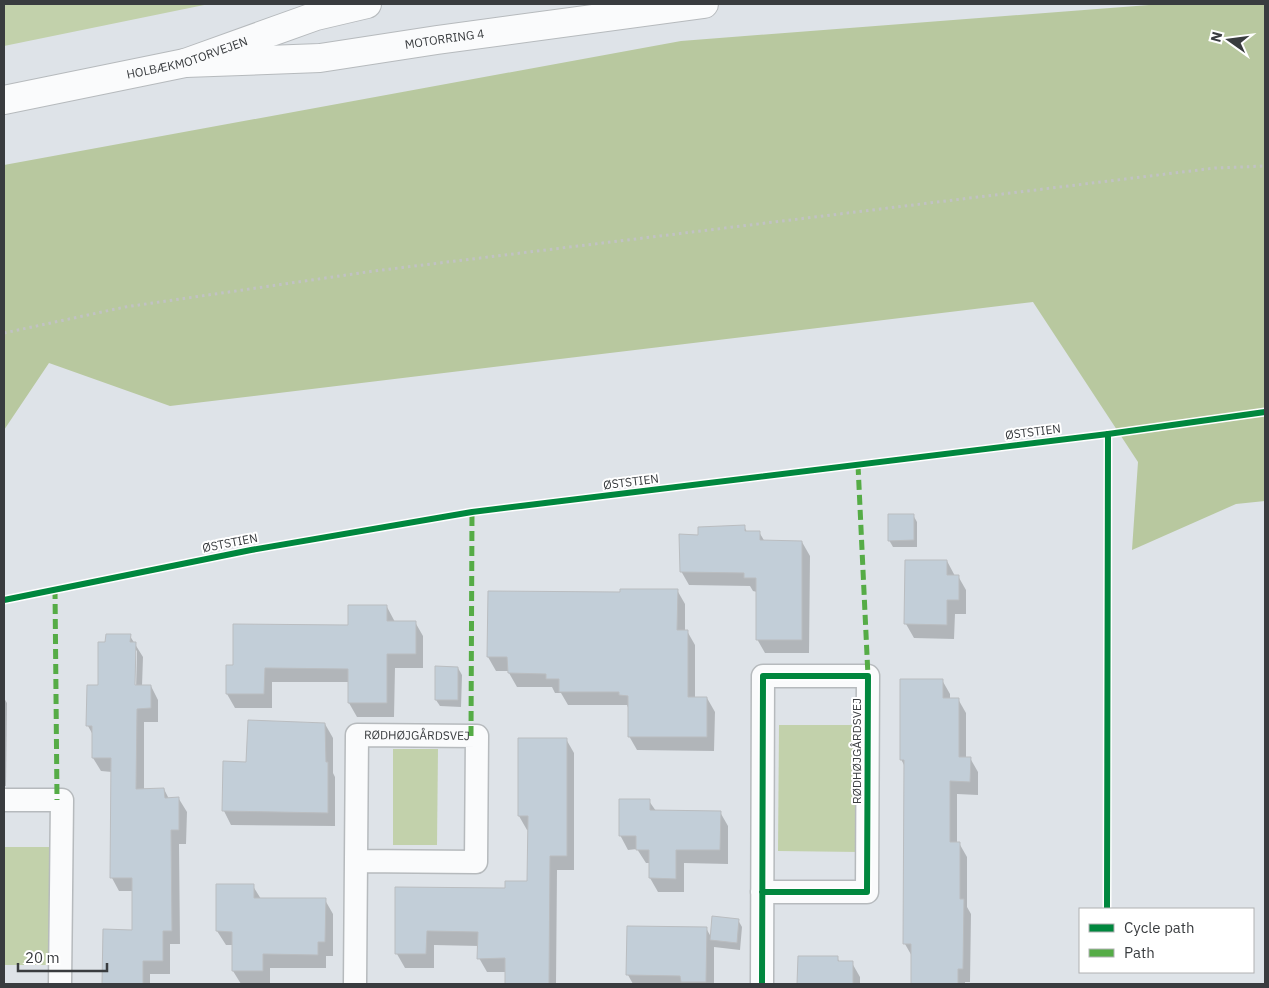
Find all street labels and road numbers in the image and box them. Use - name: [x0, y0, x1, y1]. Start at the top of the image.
- street label: MOTORRING 4: [404, 26, 485, 52]
- street label: HOLBÆKMOTORVEJEN: [125, 33, 249, 82]
- street label: ØSTSTIEN: [1004, 421, 1062, 442]
- street label: ØSTSTIEN: [602, 471, 660, 492]
- street label: ØSTSTIEN: [201, 530, 259, 555]
- street label: RØDHØJGÅRDSVEJ: [849, 698, 864, 804]
- street label: RØDHØJGÅRDSVEJ: [364, 727, 470, 743]

